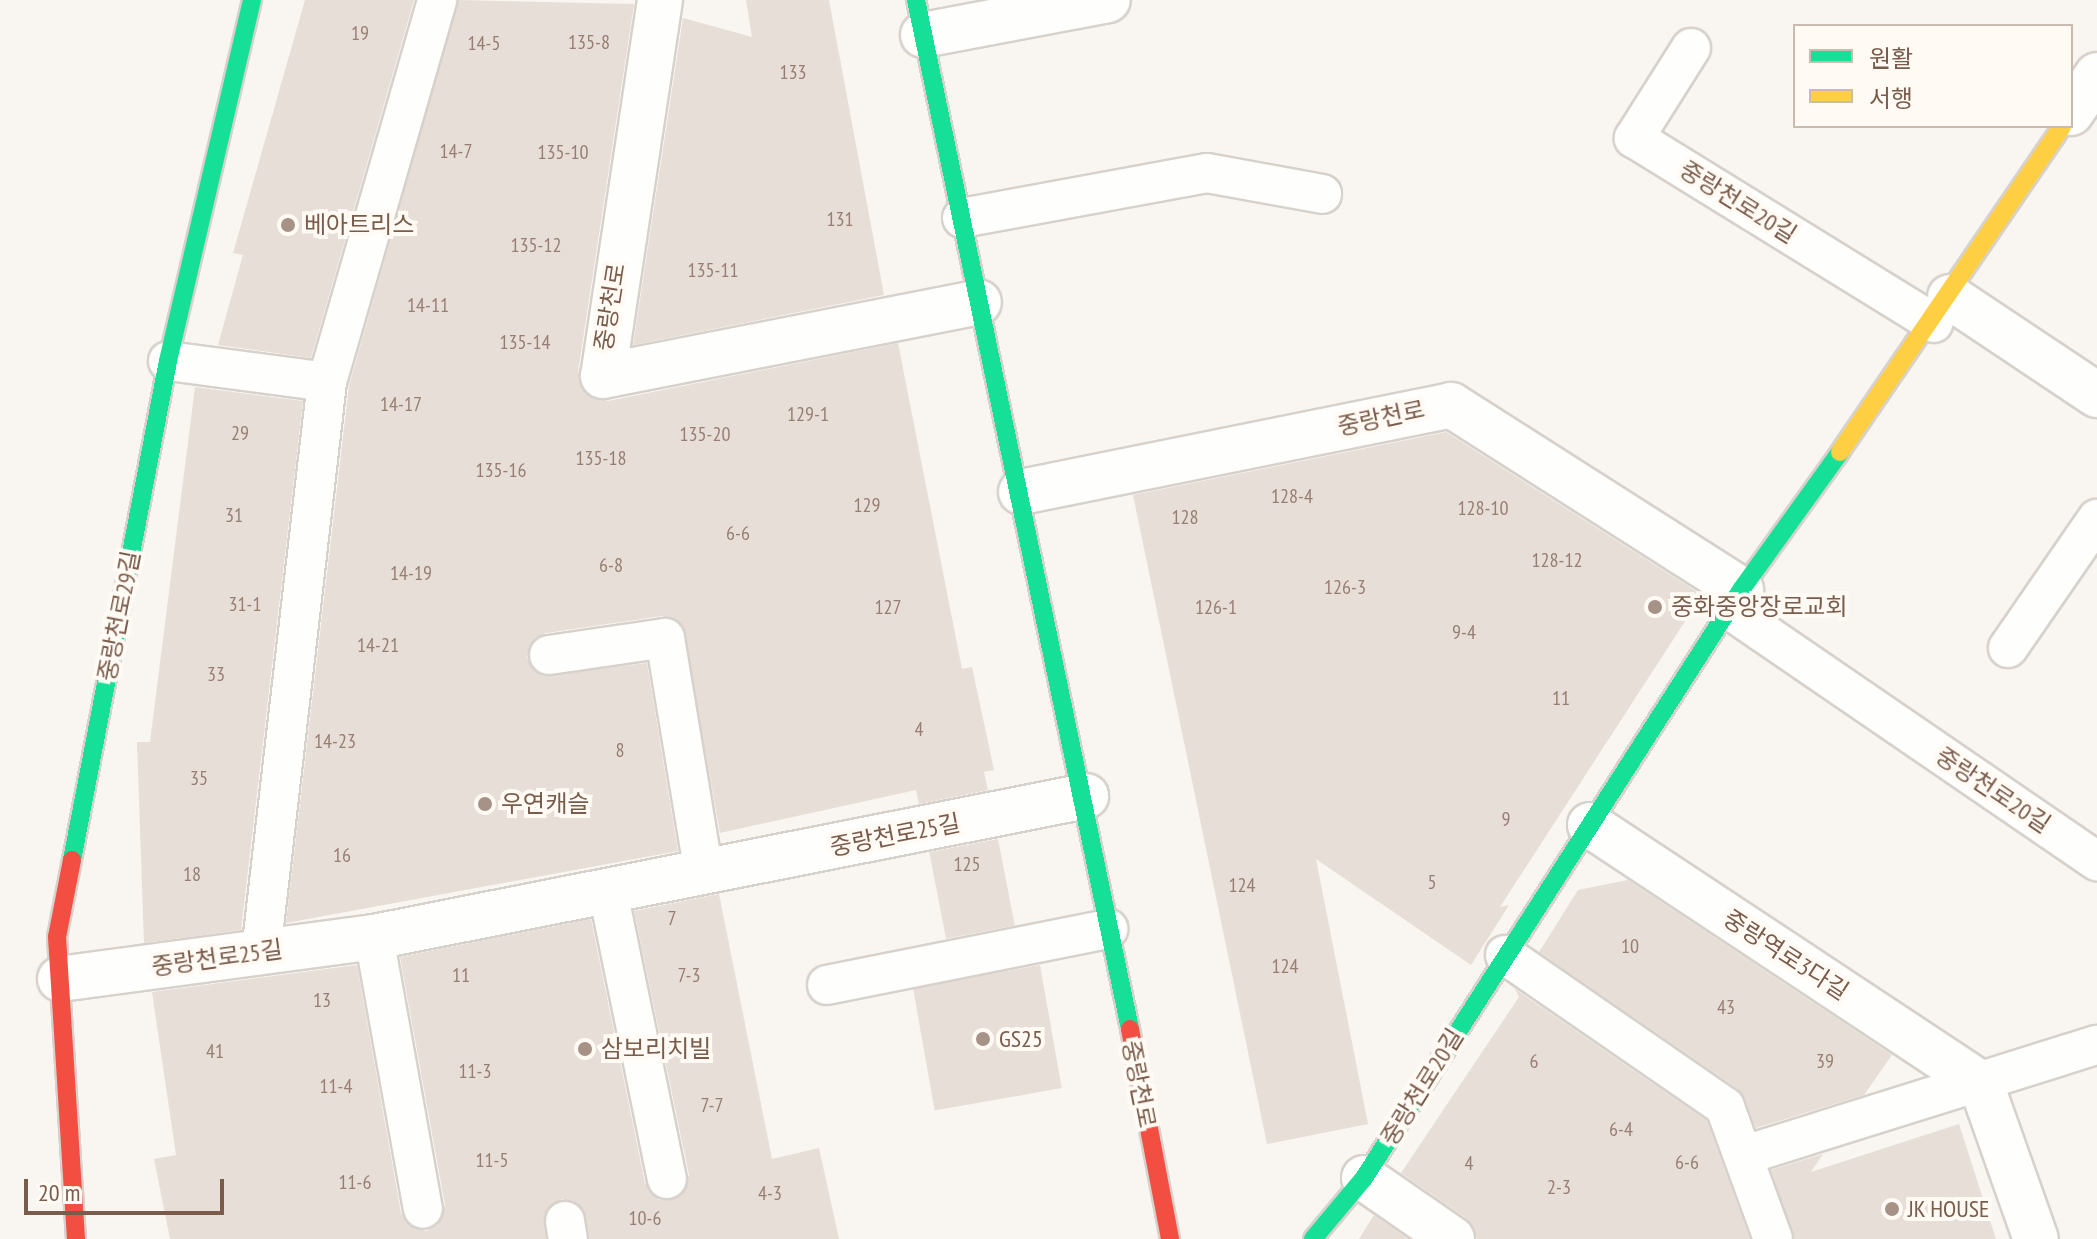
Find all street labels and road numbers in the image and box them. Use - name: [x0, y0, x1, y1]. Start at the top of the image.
- street label: 중랑천로20길: [1674, 155, 1802, 249]
- street label: 중랑천로: [589, 261, 631, 353]
- street label: 중랑천로: [1335, 395, 1427, 441]
- street label: 중랑천로29길: [92, 548, 146, 684]
- street label: 중랑천로20길: [1930, 741, 2056, 839]
- street label: 중랑천로25길: [827, 808, 963, 862]
- street label: 중랑역로3다길: [1718, 904, 1854, 1006]
- street label: 중랑천로25길: [150, 935, 284, 981]
- street label: 중랑천로20길: [1375, 1023, 1469, 1151]
- street label: 중랑천로: [1116, 1038, 1162, 1130]

